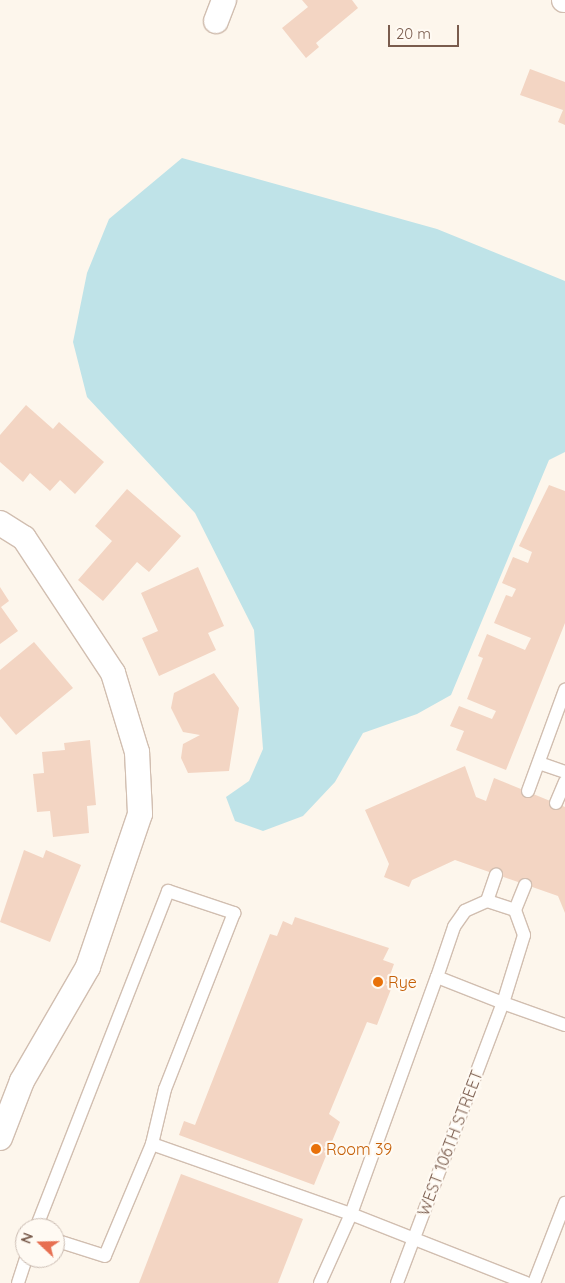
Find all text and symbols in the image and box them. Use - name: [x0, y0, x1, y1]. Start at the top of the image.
- scale bar: [390, 15, 461, 47]
- text: 20 m: [396, 24, 431, 43]
- place label: Rye: [388, 972, 417, 992]
- marker: Rye: [372, 976, 384, 988]
- street label: WEST 106TH STREET: [413, 1067, 487, 1219]
- place label: Room 39: [326, 1139, 392, 1159]
- marker: Room 39: [310, 1143, 322, 1155]
- north arrow: [15, 1218, 65, 1268]
- text: N: [17, 1230, 37, 1246]

